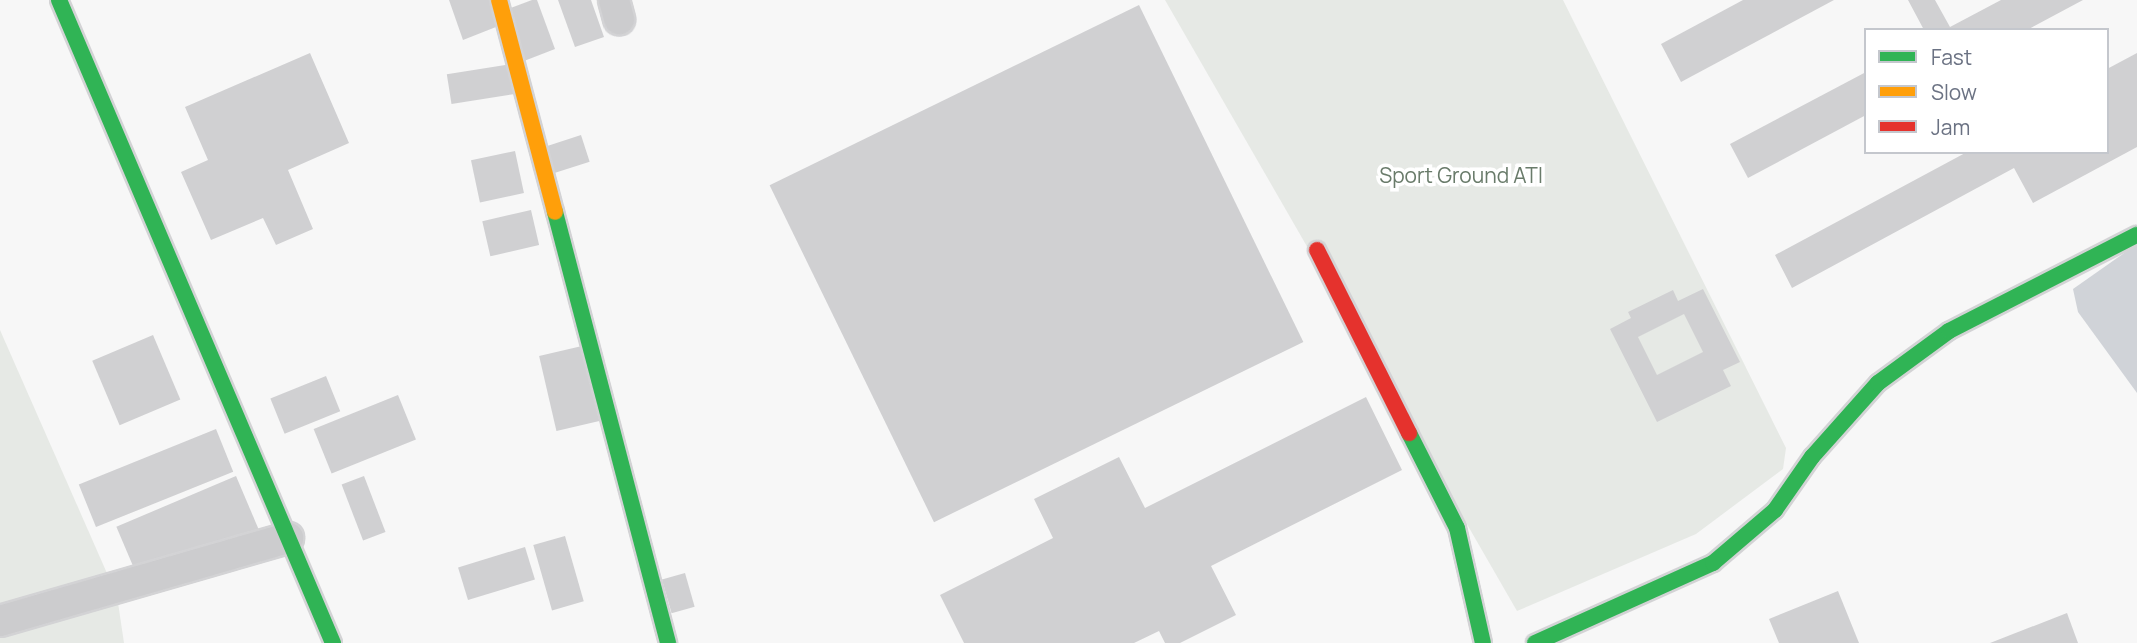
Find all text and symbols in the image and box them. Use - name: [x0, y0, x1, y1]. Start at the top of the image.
- legend: [1864, 28, 2109, 154]
- text: Fast: [1931, 43, 1972, 71]
- text: Slow: [1931, 78, 1977, 106]
- text: Jam: [1931, 113, 1970, 141]
- park label: Sport Ground ATI: [1379, 162, 1543, 188]

